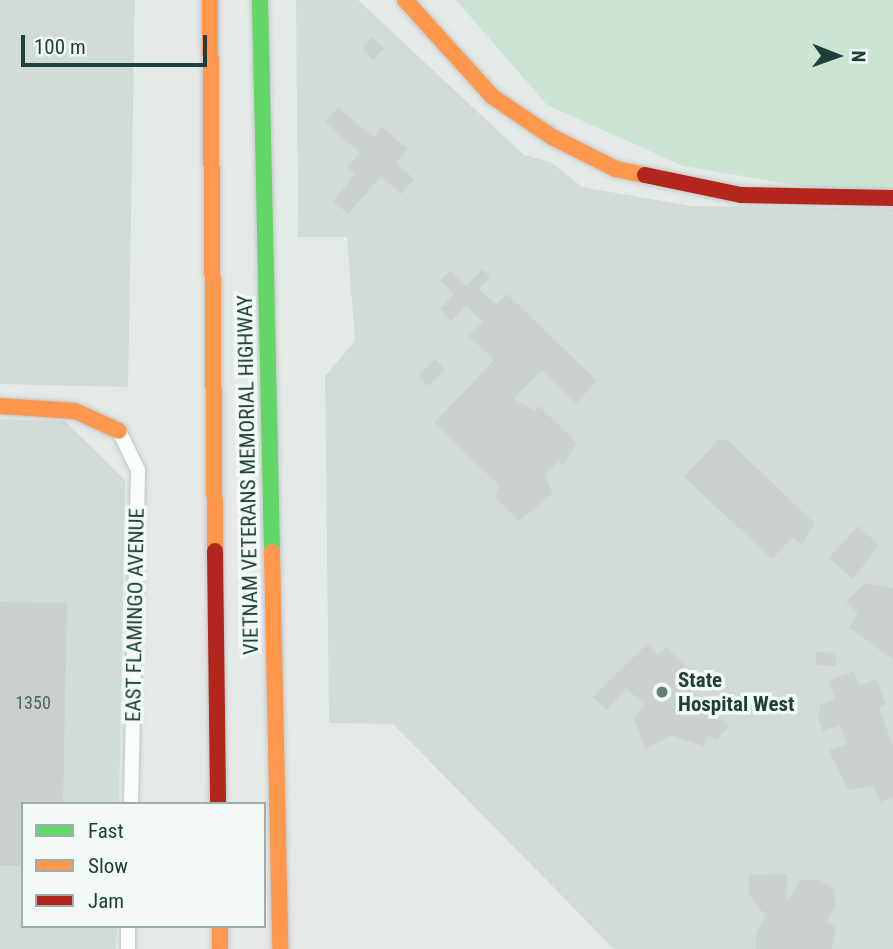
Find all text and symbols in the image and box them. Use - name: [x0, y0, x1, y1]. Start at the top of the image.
- scale bar: [24, 21, 210, 65]
- north arrow: [802, 21, 872, 91]
- text: 100 m: [34, 35, 86, 59]
- text: N: [847, 50, 870, 62]
- street label: VIETNAM VETERANS MEMORIAL HIGHWAY: [232, 295, 264, 655]
- street label: EAST FLAMINGO AVENUE: [121, 508, 149, 722]
- place label: State Hospital West: [678, 667, 794, 717]
- marker: State Hospital West: [652, 682, 672, 702]
- house number: 1350: [15, 692, 51, 714]
- legend: [21, 802, 266, 928]
- text: Fast: [88, 819, 124, 843]
- text: Slow: [88, 854, 128, 878]
- text: Jam: [88, 889, 124, 913]

